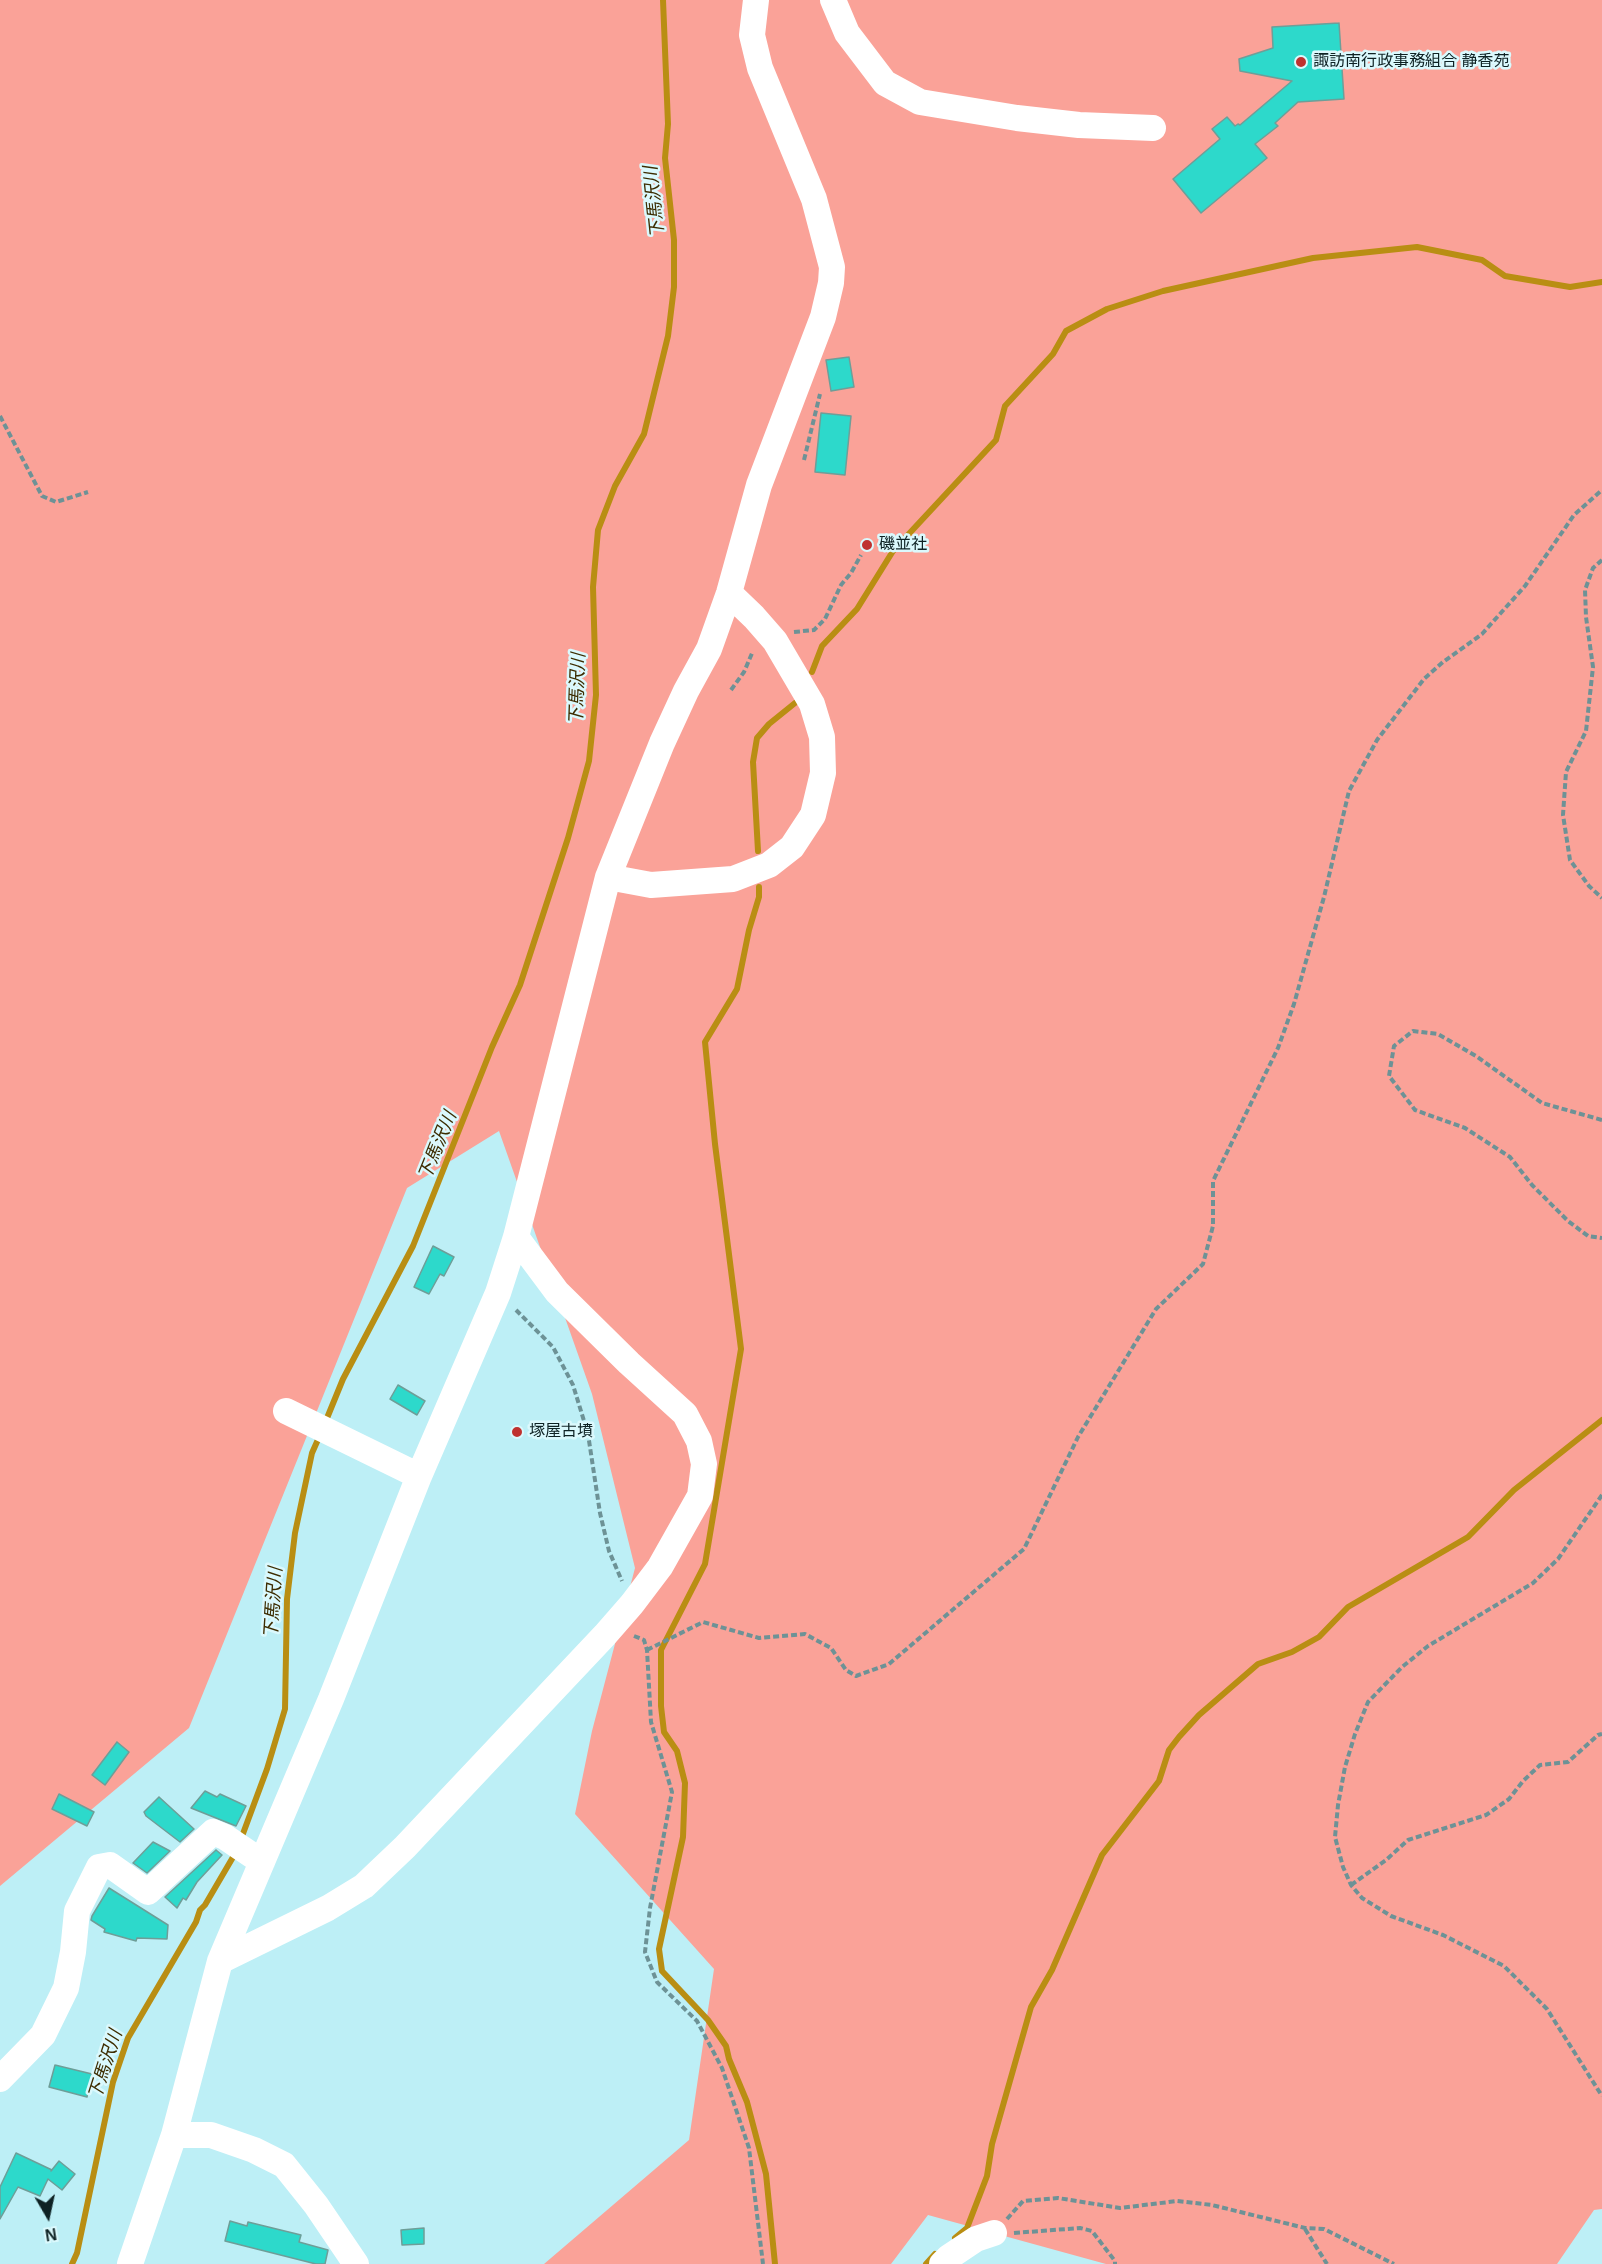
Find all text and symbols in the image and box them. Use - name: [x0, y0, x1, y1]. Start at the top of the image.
- place label: 諏訪南行政事務組合 静香苑: [1313, 52, 1509, 72]
- marker: 諏訪南行政事務組合 静香苑: [1294, 55, 1308, 69]
- water label: 下馬沢川: [640, 165, 670, 239]
- place label: 磯並社: [879, 535, 927, 555]
- marker: 磯並社: [860, 538, 874, 552]
- water label: 下馬沢川: [566, 653, 590, 725]
- water label: 下馬沢川: [415, 1109, 461, 1183]
- place label: 塚屋古墳: [529, 1422, 593, 1442]
- marker: 塚屋古墳: [510, 1425, 524, 1439]
- water label: 下馬沢川: [261, 1566, 287, 1640]
- water label: 下馬沢川: [85, 2027, 127, 2103]
- north arrow: [18, 2186, 78, 2246]
- text: N: [44, 2225, 58, 2244]

